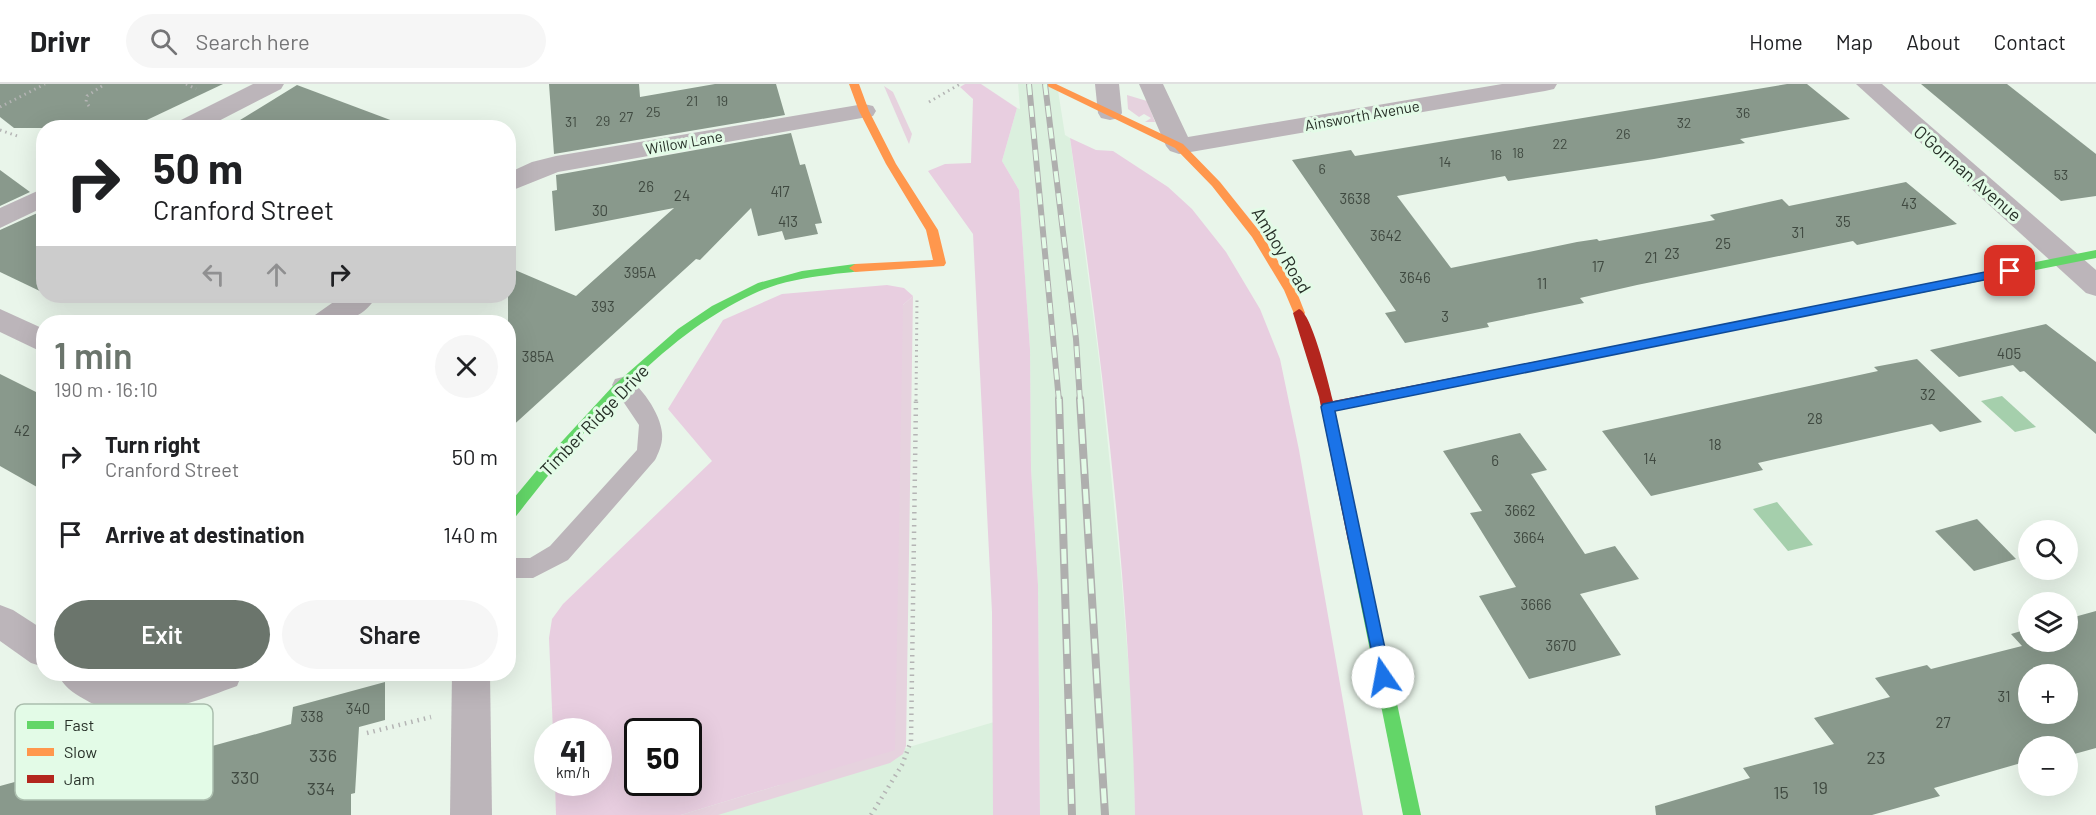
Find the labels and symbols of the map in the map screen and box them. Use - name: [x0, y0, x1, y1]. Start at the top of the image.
- house number: 21: [686, 92, 698, 109]
- house number: 19: [716, 92, 728, 109]
- street label: Ainsworth Avenue: [1303, 96, 1421, 134]
- house number: 25: [646, 103, 660, 120]
- house number: 36: [1736, 104, 1750, 121]
- house number: 27: [619, 108, 633, 125]
- house number: 29: [596, 112, 610, 129]
- house number: 31: [565, 113, 577, 130]
- house number: 32: [1677, 114, 1691, 131]
- street label: O'Gorman Avenue: [1910, 120, 2026, 226]
- house number: 26: [1616, 125, 1630, 142]
- street label: Willow Lane: [644, 126, 724, 158]
- house number: 22: [1552, 135, 1568, 152]
- house number: 18: [1512, 144, 1524, 161]
- house number: 16: [1490, 146, 1502, 163]
- house number: 14: [1439, 153, 1451, 170]
- house number: 6: [1318, 160, 1326, 177]
- house number: 53: [2054, 166, 2068, 183]
- house number: 26: [638, 177, 654, 195]
- house number: 417: [770, 182, 790, 200]
- house number: 24: [674, 186, 690, 204]
- house number: 3638: [1340, 189, 1371, 207]
- house number: 43: [1901, 194, 1917, 212]
- house number: 30: [592, 201, 608, 219]
- street label: Amboy Road: [1248, 203, 1316, 297]
- house number: 413: [778, 212, 798, 230]
- house number: 35: [1835, 212, 1851, 230]
- house number: 31: [1792, 223, 1804, 241]
- house number: 3642: [1370, 226, 1402, 244]
- house number: 25: [1715, 234, 1731, 252]
- house number: 23: [1664, 244, 1680, 262]
- pin: [1984, 245, 2035, 296]
- house number: 21: [1644, 248, 1658, 266]
- house number: 17: [1592, 257, 1604, 275]
- house number: 395A: [624, 263, 656, 281]
- house number: 3646: [1399, 268, 1431, 286]
- house number: 11: [1537, 274, 1547, 292]
- house number: 393: [591, 297, 615, 315]
- house number: 3: [1441, 307, 1449, 325]
- house number: 405: [1997, 344, 2021, 362]
- house number: 385A: [522, 347, 554, 365]
- street label: Timber Ridge Drive: [535, 359, 653, 481]
- house number: 32: [1920, 385, 1936, 403]
- house number: 28: [1807, 409, 1823, 427]
- house number: 42: [14, 421, 30, 439]
- house number: 18: [1708, 435, 1722, 453]
- house number: 14: [1643, 449, 1657, 467]
- house number: 6: [1491, 451, 1499, 469]
- house number: 3662: [1504, 501, 1536, 519]
- house number: 3664: [1513, 528, 1545, 546]
- house number: 3666: [1521, 595, 1551, 613]
- house number: 3670: [1545, 636, 1577, 654]
- position arrow: [1351, 645, 1415, 709]
- house number: 31: [1998, 687, 2010, 705]
- house number: 340: [346, 699, 370, 717]
- legend: [15, 704, 213, 800]
- house number: 338: [300, 707, 324, 725]
- house number: 27: [1935, 713, 1951, 731]
- text: Fast: [64, 715, 94, 734]
- speed limit sign: 50: [624, 718, 702, 796]
- text: Slow: [64, 742, 97, 761]
- house number: 336: [309, 744, 337, 766]
- house number: 23: [1867, 746, 1885, 768]
- house number: 330: [231, 766, 259, 788]
- text: Jam: [64, 769, 95, 788]
- house number: 19: [1812, 776, 1828, 798]
- house number: 334: [307, 777, 335, 799]
- house number: 15: [1773, 781, 1789, 803]

